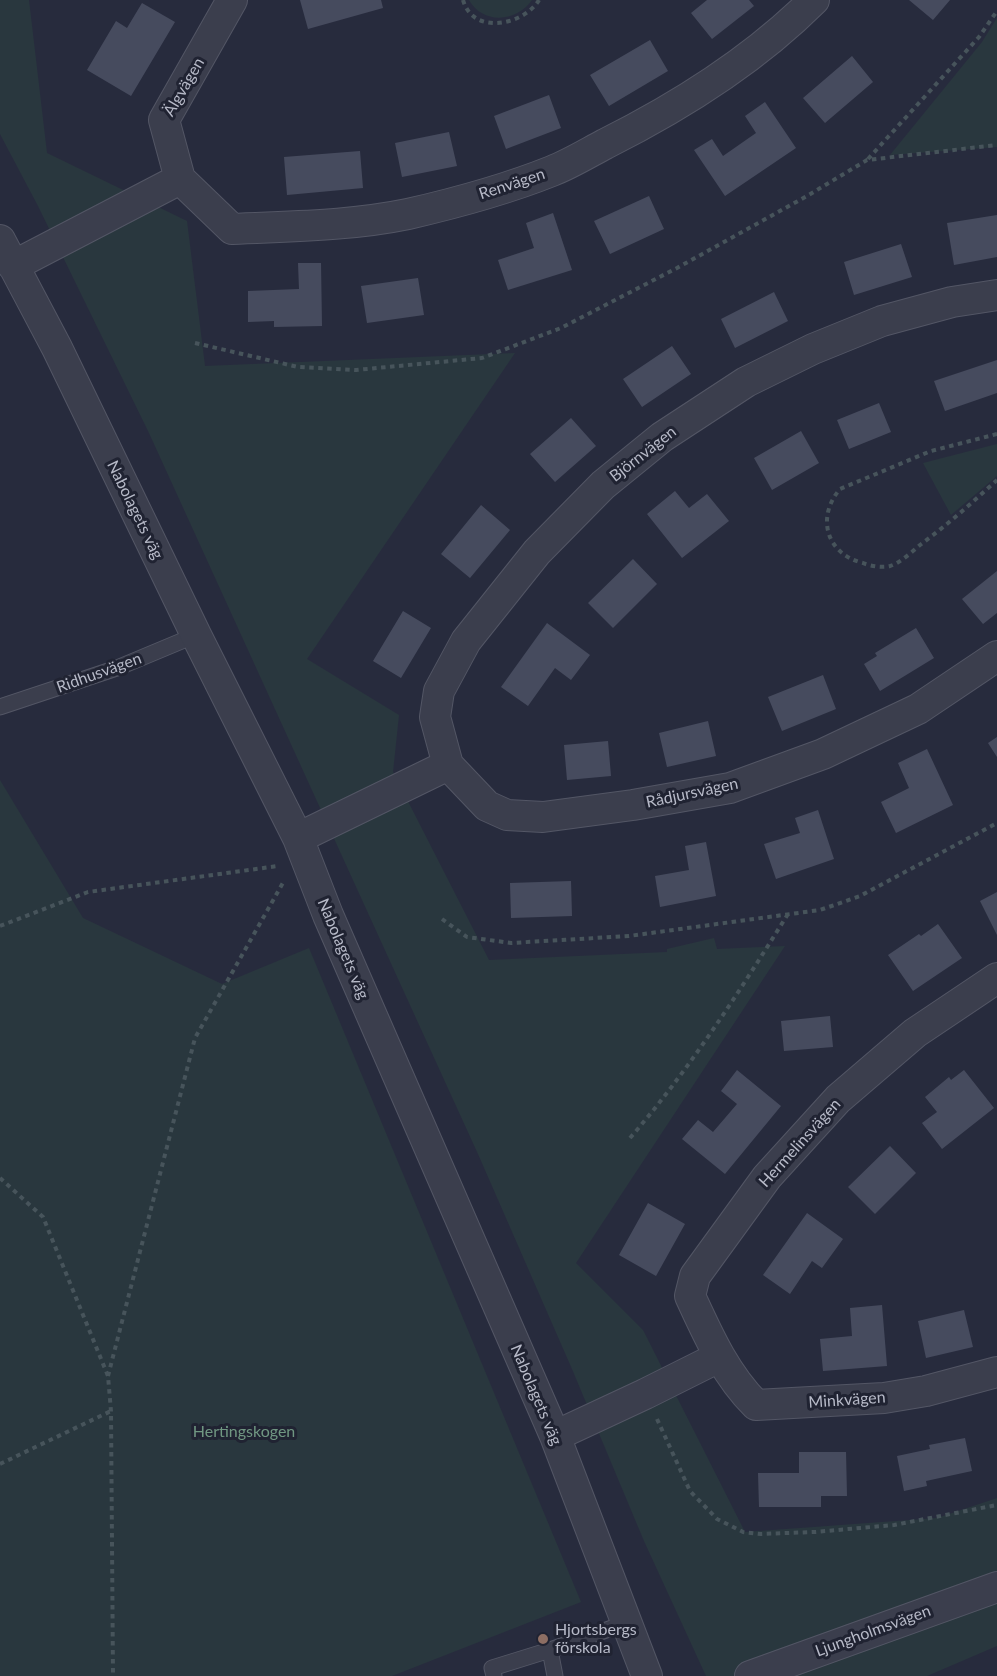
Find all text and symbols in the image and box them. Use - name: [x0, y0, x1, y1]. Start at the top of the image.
- street label: Älgvägen: [160, 54, 208, 120]
- street label: Renvägen: [477, 164, 547, 204]
- street label: Björnvägen: [606, 422, 680, 486]
- street label: Nabolagets väg: [103, 458, 167, 562]
- street label: Ridhusvägen: [54, 649, 144, 697]
- street label: Rådjursvägen: [644, 774, 740, 812]
- street label: Nabolagets väg: [313, 896, 373, 1002]
- street label: Hermelinsvägen: [755, 1095, 845, 1191]
- street label: Nabolagets väg: [506, 1342, 566, 1448]
- street label: Minkvägen: [808, 1388, 886, 1412]
- park label: Hertingskogen: [193, 1422, 295, 1442]
- street label: Ljungholmsvägen: [813, 1601, 933, 1661]
- place label: Hjortsbergs förskola: [555, 1620, 637, 1658]
- marker: Hjortsbergs förskola: [536, 1632, 550, 1646]

